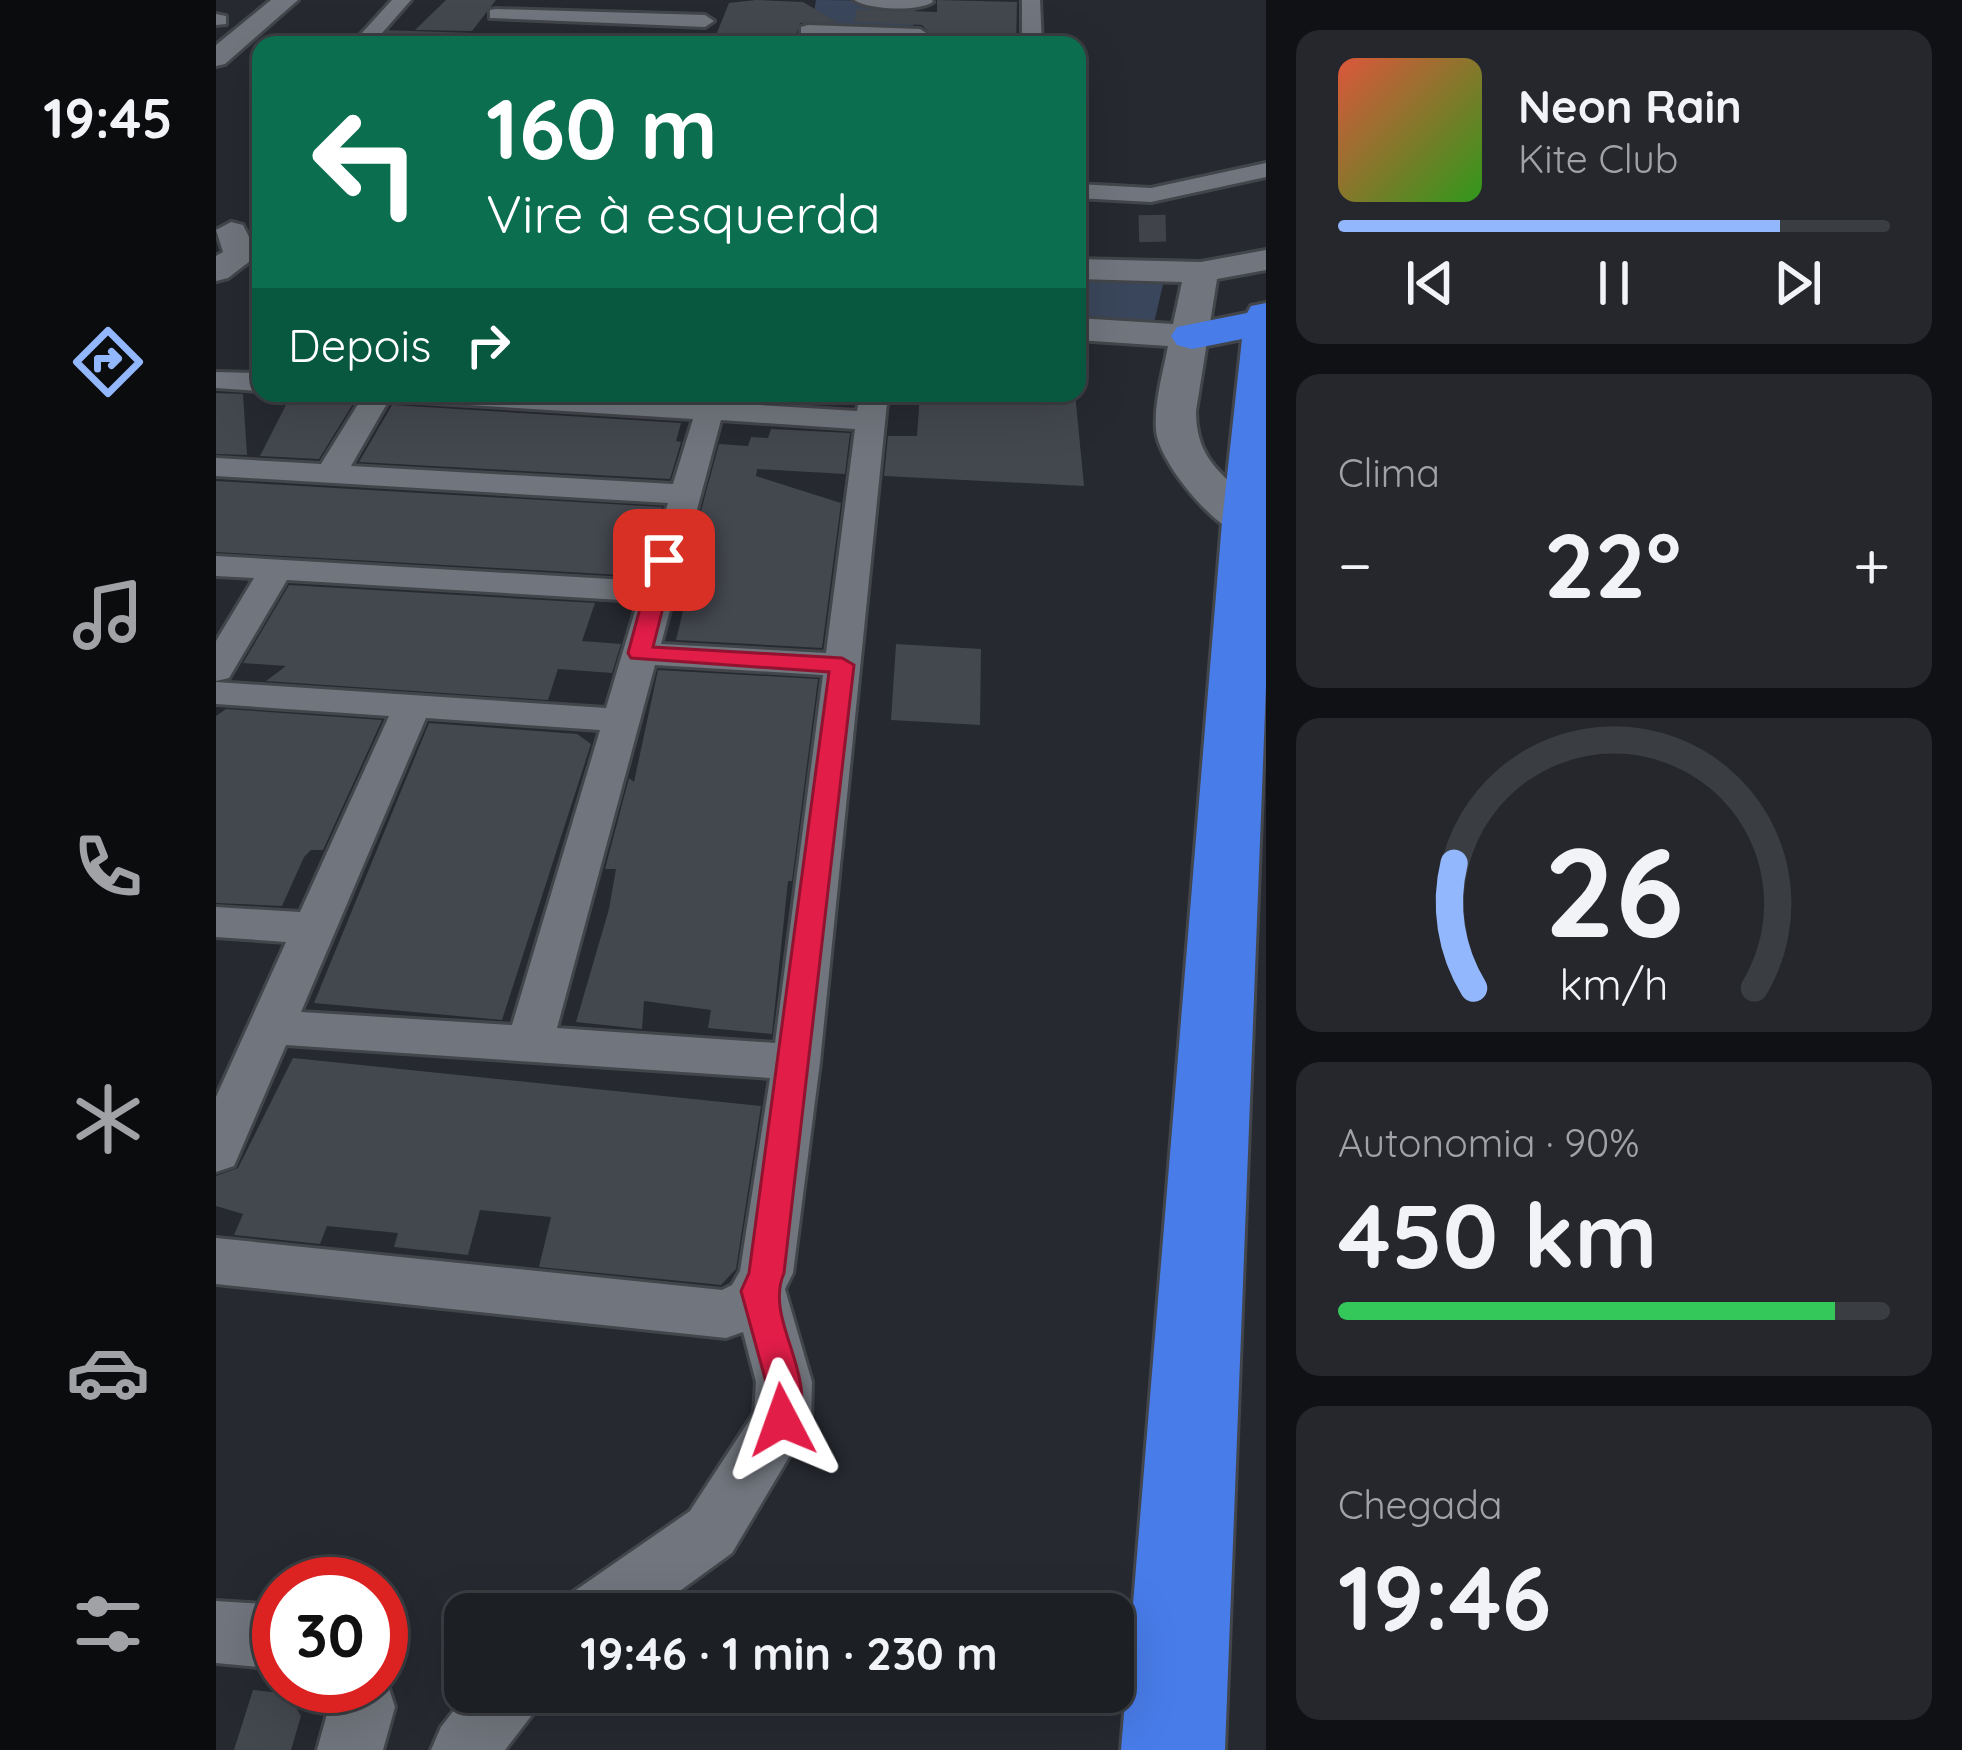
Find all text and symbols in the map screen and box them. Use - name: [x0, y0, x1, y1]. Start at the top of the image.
- text: 160 m: [486, 75, 718, 180]
- text: Neon Rain: [1518, 78, 1742, 134]
- text: 19:45: [43, 84, 173, 152]
- icon: left: [288, 84, 444, 240]
- text: Kite Club: [1518, 134, 1678, 183]
- text: Vire à esquerda: [486, 179, 881, 247]
- icon: previous: [1397, 250, 1463, 316]
- icon: pause: [1581, 250, 1647, 316]
- icon: next: [1765, 250, 1831, 316]
- icon: right: [455, 312, 521, 378]
- text: Depois: [288, 317, 431, 373]
- icon: directions: [66, 320, 150, 404]
- text: Clima: [1338, 448, 1440, 497]
- text: 22°: [1544, 508, 1681, 621]
- pin: [613, 509, 715, 611]
- text: −: [1338, 523, 1372, 606]
- text: +: [1853, 523, 1890, 606]
- icon: arrive: [631, 527, 697, 593]
- icon: music: [66, 573, 150, 657]
- text: 26: [1544, 812, 1684, 968]
- icon: phone: [66, 825, 150, 909]
- text: km/h: [1560, 957, 1668, 1011]
- icon: climate: [66, 1077, 150, 1161]
- text: Autonomia · 90%: [1338, 1118, 1639, 1167]
- text: 450 km: [1338, 1178, 1657, 1291]
- icon: car: [66, 1330, 150, 1414]
- position arrow: [719, 1357, 845, 1483]
- text: Chegada: [1338, 1480, 1503, 1529]
- text: 19:46: [1338, 1540, 1551, 1653]
- speed limit sign: 30: [252, 1557, 408, 1713]
- icon: filters: [66, 1582, 150, 1666]
- text: 19:46 · 1 min · 230 m: [580, 1625, 998, 1681]

